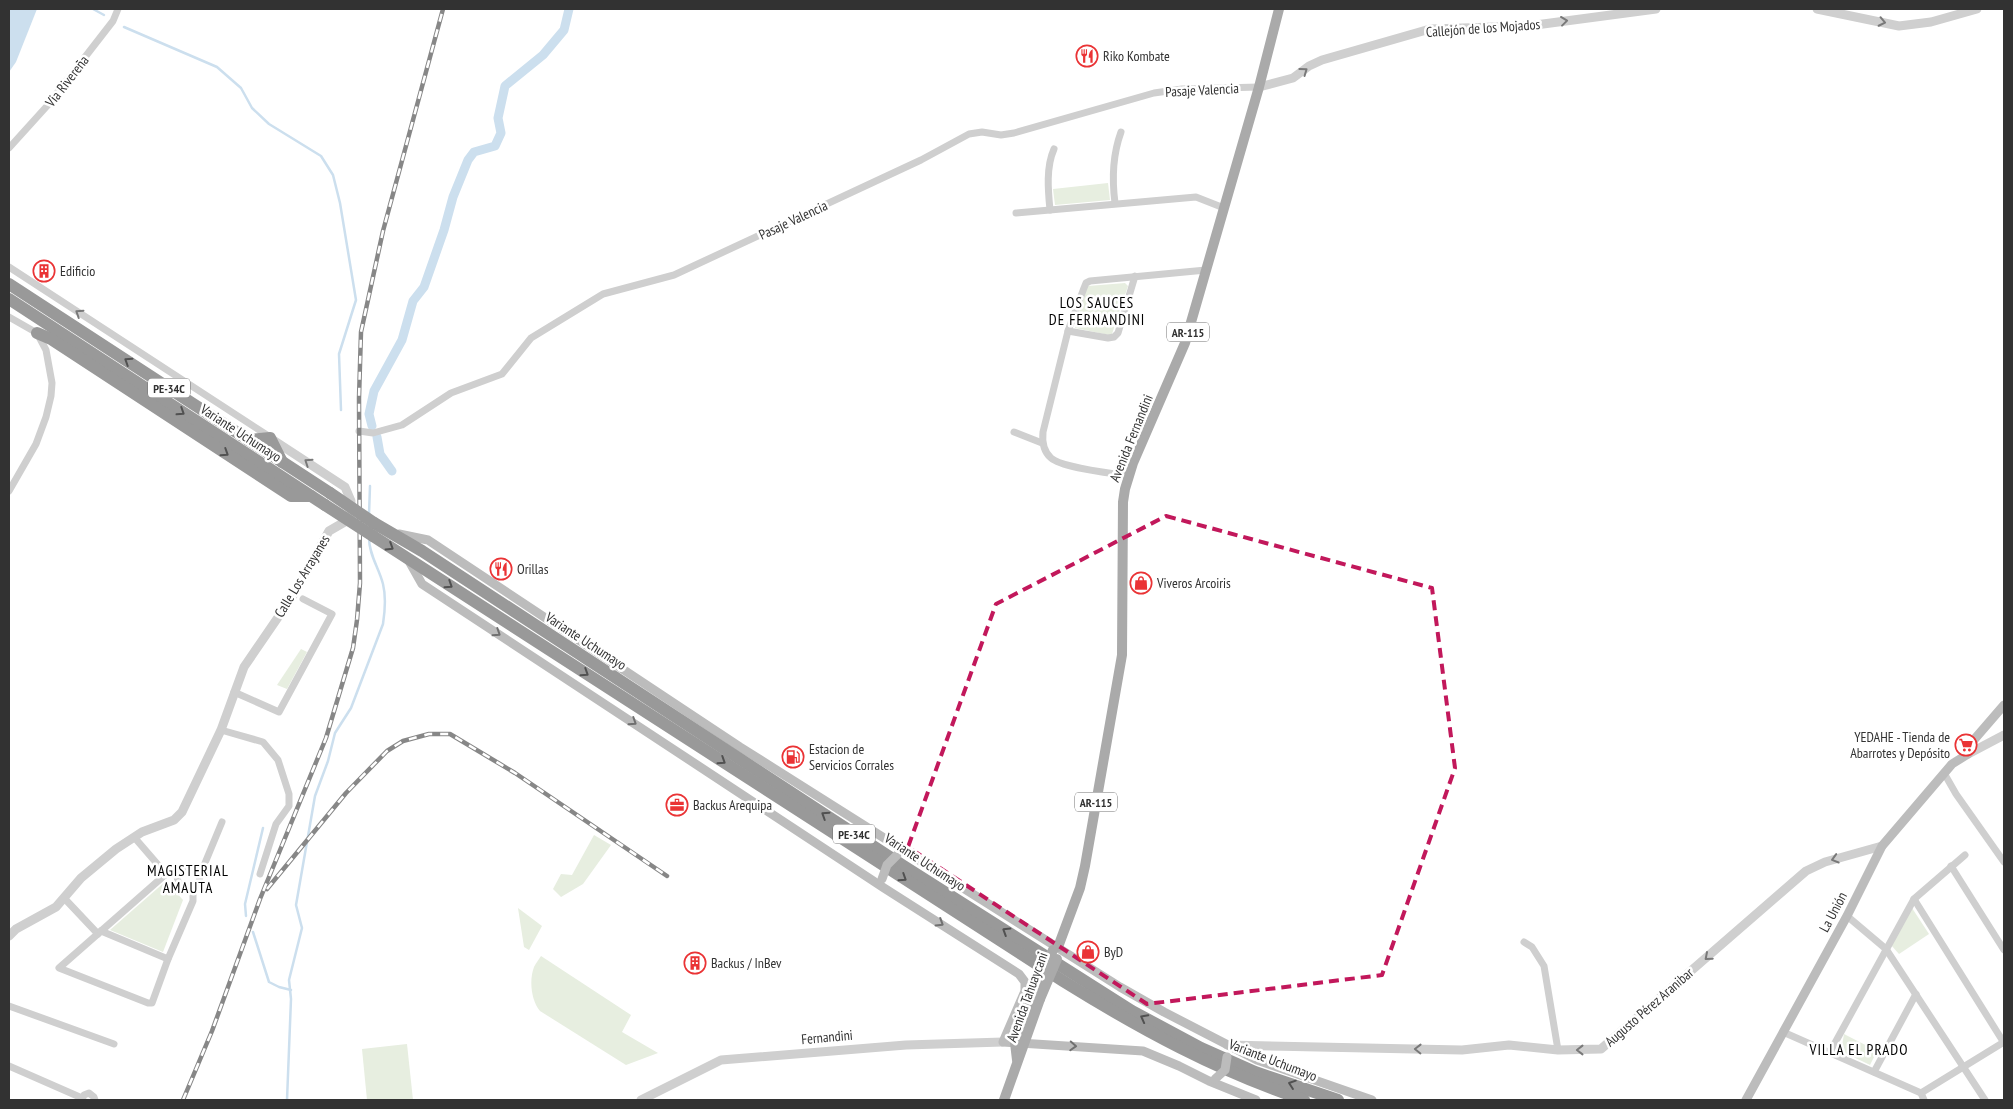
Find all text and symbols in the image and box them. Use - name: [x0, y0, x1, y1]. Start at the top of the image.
- street label: Callejón de los Mojados: [1425, 15, 1541, 41]
- one-way arrow: [1560, 16, 1568, 27]
- one-way arrow: [1877, 16, 1886, 27]
- restaurant icon: Riko Kombate: [1075, 44, 1099, 68]
- place label: Riko Kombate: [1103, 47, 1170, 65]
- street label: Via Rivereña: [41, 52, 93, 111]
- one-way arrow: [1298, 68, 1307, 76]
- street label: Pasaje Valencia: [1165, 79, 1239, 101]
- street label: Pasaje Valencia: [756, 196, 830, 244]
- building icon: Edificio: [32, 259, 56, 283]
- place label: Edificio: [60, 262, 95, 280]
- district label: LOS SAUCES DE FERNANDINI: [1049, 293, 1145, 329]
- one-way arrow: [75, 310, 85, 319]
- road number: AR-115: [1167, 322, 1209, 342]
- one-way arrow: [124, 358, 133, 367]
- road number: PE-34C: [148, 378, 190, 398]
- street label: Avenida Fernandini: [1105, 392, 1157, 484]
- street label: Variante Uchumayo: [196, 400, 285, 466]
- one-way arrow: [176, 405, 185, 415]
- one-way arrow: [220, 447, 229, 456]
- one-way arrow: [304, 459, 313, 468]
- street label: Calle Los Arrayanes: [270, 531, 334, 621]
- one-way arrow: [385, 541, 394, 551]
- restaurant icon: Orillas: [489, 557, 513, 581]
- place label: Orillas: [517, 560, 549, 578]
- shop icon: Viveros Arcoiris: [1129, 571, 1153, 595]
- place label: Viveros Arcoiris: [1156, 574, 1231, 592]
- one-way arrow: [443, 579, 453, 588]
- street label: Variante Uchumayo: [541, 608, 630, 674]
- one-way arrow: [491, 627, 501, 636]
- one-way arrow: [580, 667, 589, 676]
- one-way arrow: [627, 716, 637, 725]
- place label: YEDAHE - Tienda de Abarrotes y Depósito: [1850, 728, 1950, 762]
- supermarket icon: YEDAHE - Tienda de Abarrotes y Depósito: [1954, 733, 1978, 757]
- place label: Estacion de Servicios Corrales: [809, 740, 894, 774]
- fuel station icon: Estacion de Servicios Corrales: [781, 745, 805, 769]
- one-way arrow: [716, 755, 726, 764]
- road number: AR-115: [1075, 792, 1117, 812]
- office icon: Backus Arequipa: [665, 793, 689, 817]
- place label: Backus Arequipa: [693, 796, 772, 814]
- one-way arrow: [822, 812, 831, 821]
- road number: PE-34C: [833, 824, 875, 844]
- street label: Variante Uchumayo: [880, 829, 969, 895]
- one-way arrow: [1832, 853, 1840, 863]
- district label: MAGISTERIAL AMAUTA: [147, 861, 229, 897]
- one-way arrow: [897, 872, 906, 881]
- street label: La Unión: [1815, 889, 1851, 935]
- one-way arrow: [935, 917, 944, 927]
- one-way arrow: [1003, 928, 1012, 938]
- shop icon: ByD: [1076, 940, 1100, 964]
- place label: ByD: [1104, 943, 1123, 961]
- street label: Avenida Tahuaycani: [1002, 950, 1052, 1044]
- building icon: Backus / InBev: [683, 951, 707, 975]
- one-way arrow: [1704, 951, 1713, 960]
- place label: Backus / InBev: [711, 954, 782, 972]
- street label: Augusto Pérez Aranibar: [1601, 964, 1697, 1050]
- one-way arrow: [1140, 1014, 1149, 1024]
- street label: Fernandini: [801, 1026, 853, 1048]
- street label: Variante Uchumayo: [1225, 1035, 1320, 1085]
- district label: VILLA EL PRADO: [1809, 1040, 1908, 1059]
- one-way arrow: [1069, 1041, 1077, 1052]
- one-way arrow: [1414, 1044, 1422, 1054]
- one-way arrow: [1575, 1045, 1583, 1055]
- one-way arrow: [1288, 1080, 1297, 1090]

